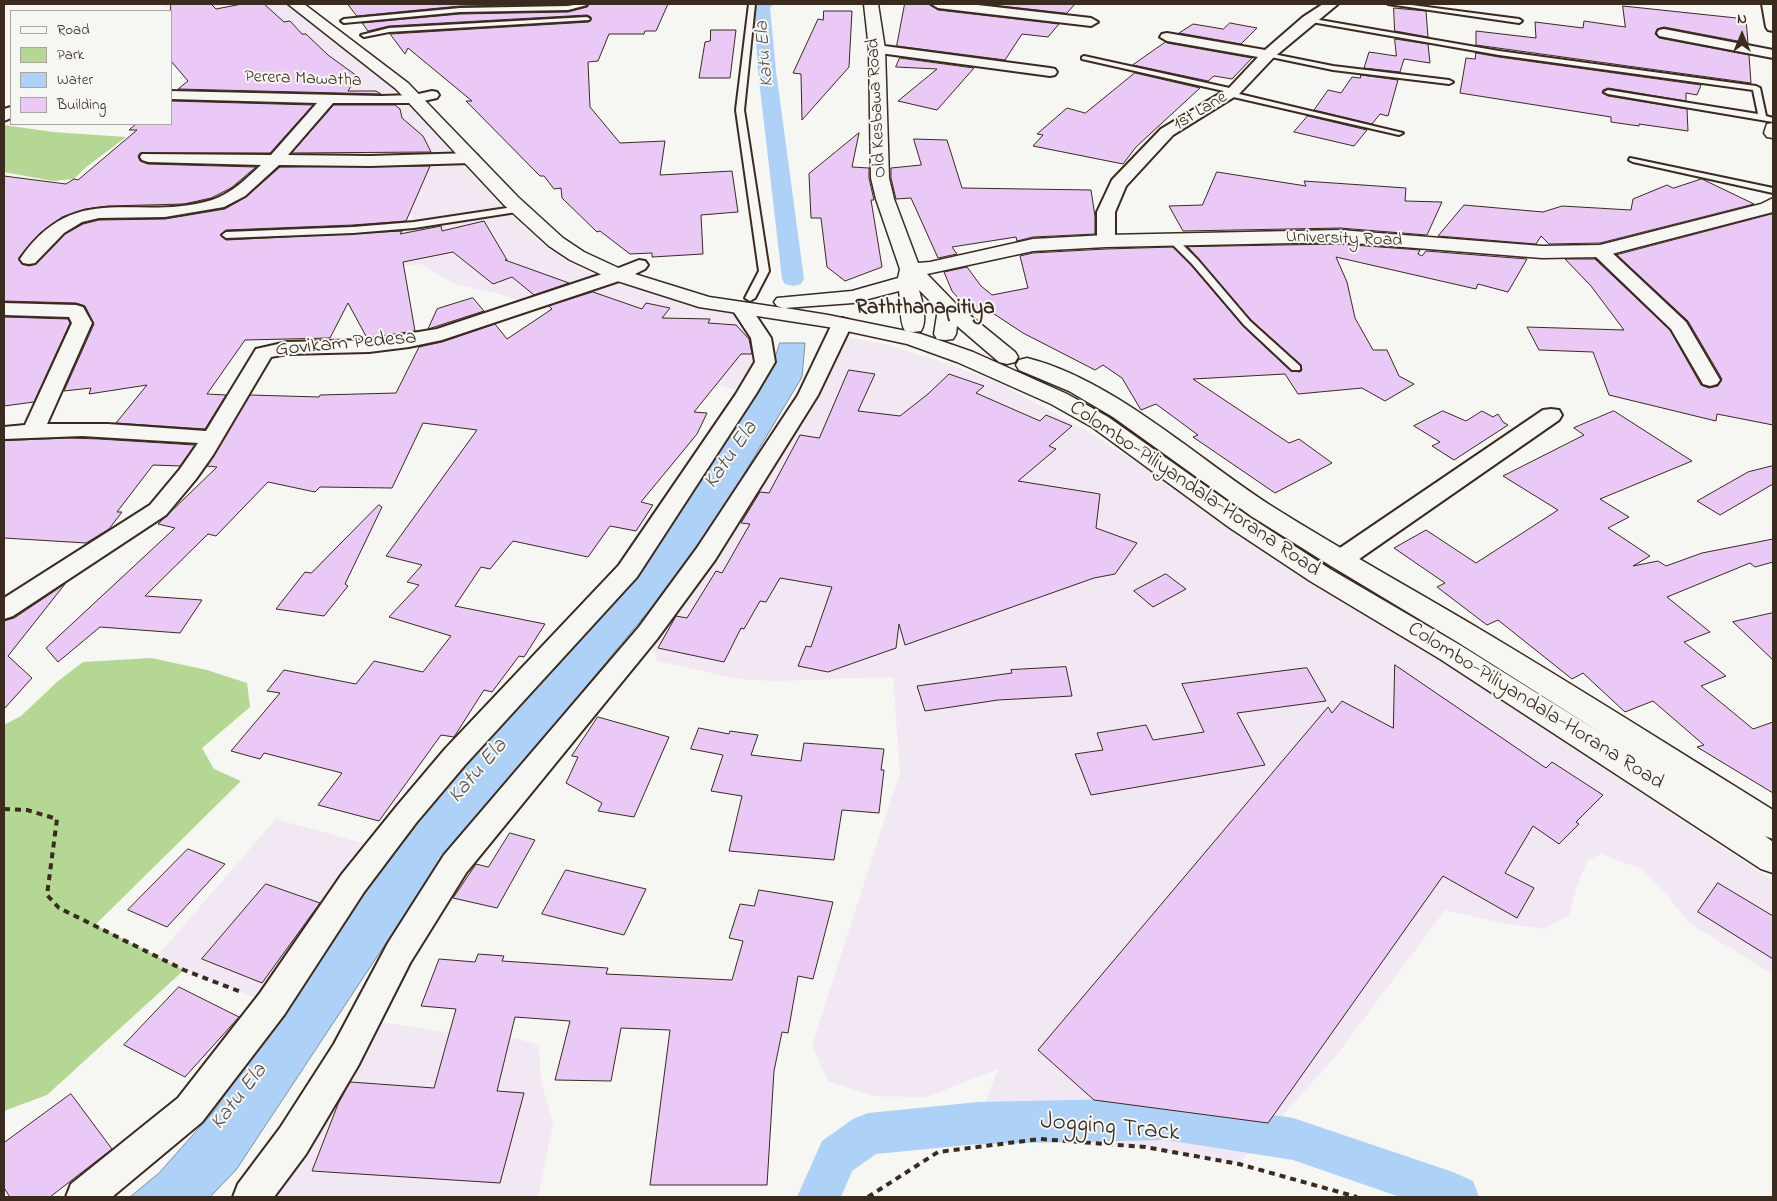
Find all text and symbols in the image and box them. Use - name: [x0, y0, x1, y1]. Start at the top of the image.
- text: N: [1737, 9, 1747, 30]
- legend: [10, 10, 172, 125]
- north arrow: [1717, 10, 1767, 60]
- text: Road: [57, 19, 90, 41]
- water label: Katu Ela: [752, 20, 780, 88]
- street label: Old Kesbawa Road: [864, 38, 892, 178]
- text: Park: [57, 44, 84, 66]
- street label: Perera Mawatha: [244, 67, 362, 93]
- text: Water: [57, 69, 93, 91]
- street label: 1st Lane: [1170, 88, 1232, 136]
- text: Building: [57, 94, 106, 116]
- street label: University Road: [1285, 227, 1403, 253]
- district label: Raththanapitiya: [855, 297, 995, 323]
- street label: Govikam Pedesa: [274, 326, 418, 364]
- street label: Colombo-Piliyandala-Horana Road: [1064, 396, 1324, 584]
- water label: Katu Ela: [699, 417, 765, 495]
- street label: Colombo-Piliyandala-Horana Road: [1402, 618, 1668, 796]
- water label: Katu Ela: [444, 734, 514, 810]
- water label: Katu Ela: [206, 1060, 274, 1136]
- street label: Jogging Track: [1039, 1108, 1181, 1150]

